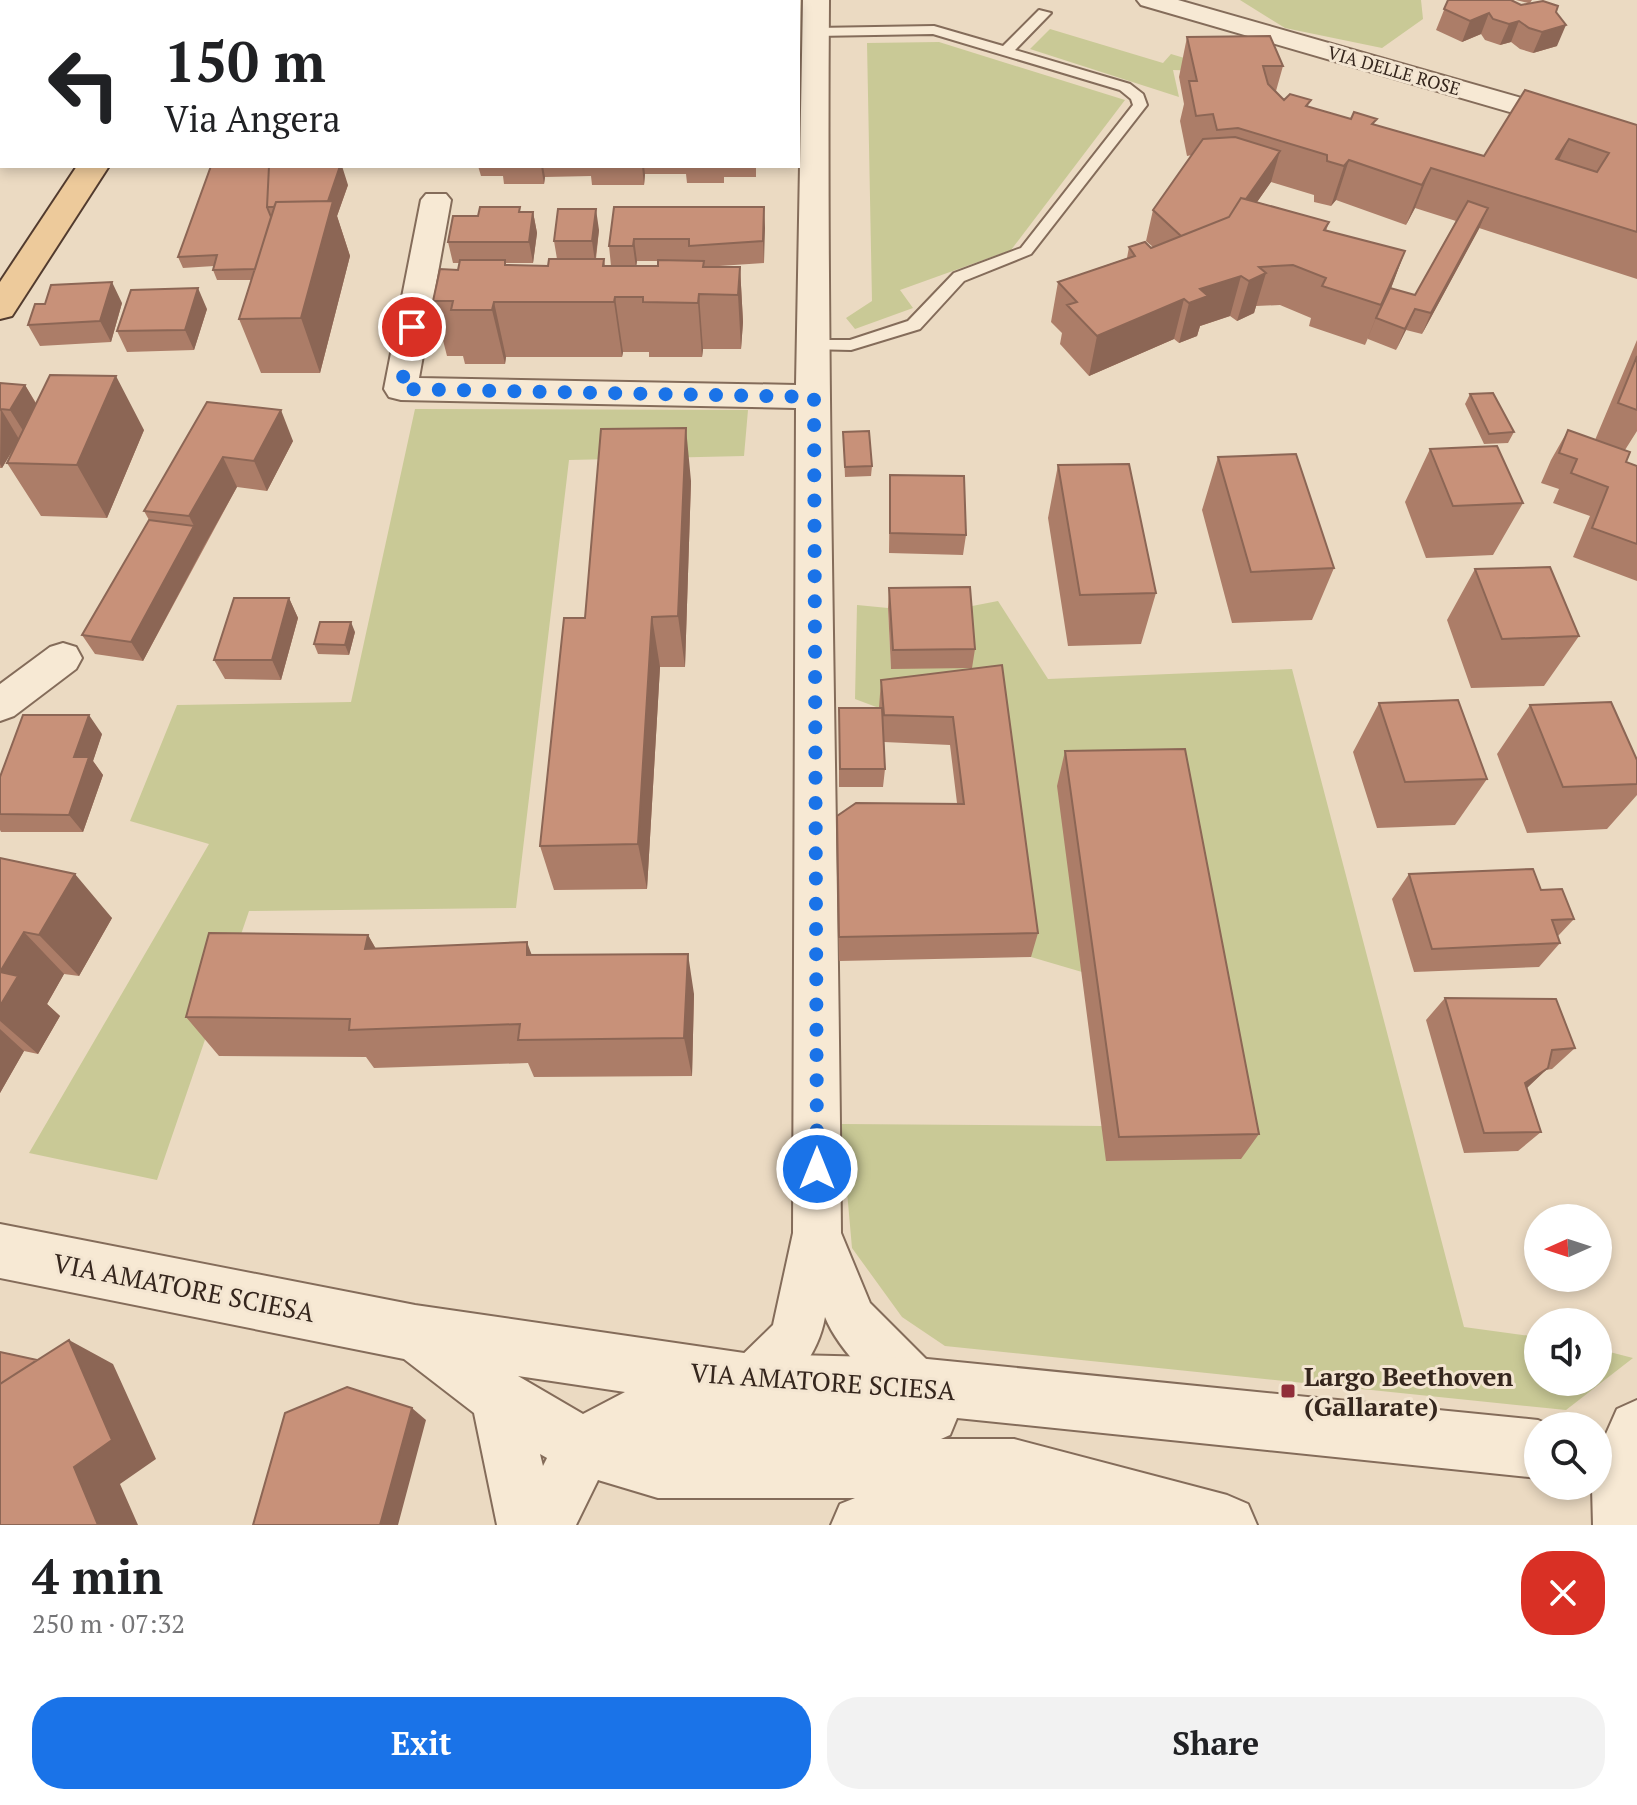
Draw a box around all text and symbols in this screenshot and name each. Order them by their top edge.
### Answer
text: 150 m [164,24,326,98]
icon: left [32,32,136,136]
street label: VIA DELLE ROSE [1325,40,1463,100]
text: Via Angera [164,95,341,142]
pin [378,293,446,361]
icon: arrive [390,305,434,349]
position arrow [775,1127,859,1211]
north arrow [1524,1204,1612,1292]
map controls [1524,1204,1612,1500]
street label: VIA AMATORE SCIESA [51,1245,318,1329]
button: sound [1524,1308,1612,1396]
street label: VIA AMATORE SCIESA [689,1355,957,1407]
place label: Largo Beethoven (Gallarate) [1304,1359,1513,1423]
marker: Largo Beethoven (Gallarate) [1279,1382,1297,1400]
button: search [1524,1412,1612,1500]
text: 4 min [32,1544,163,1608]
button: close [1521,1551,1605,1635]
text: 250 m · 07:32 [32,1606,185,1640]
button: Exit [32,1697,811,1789]
button: Share [827,1697,1605,1789]

